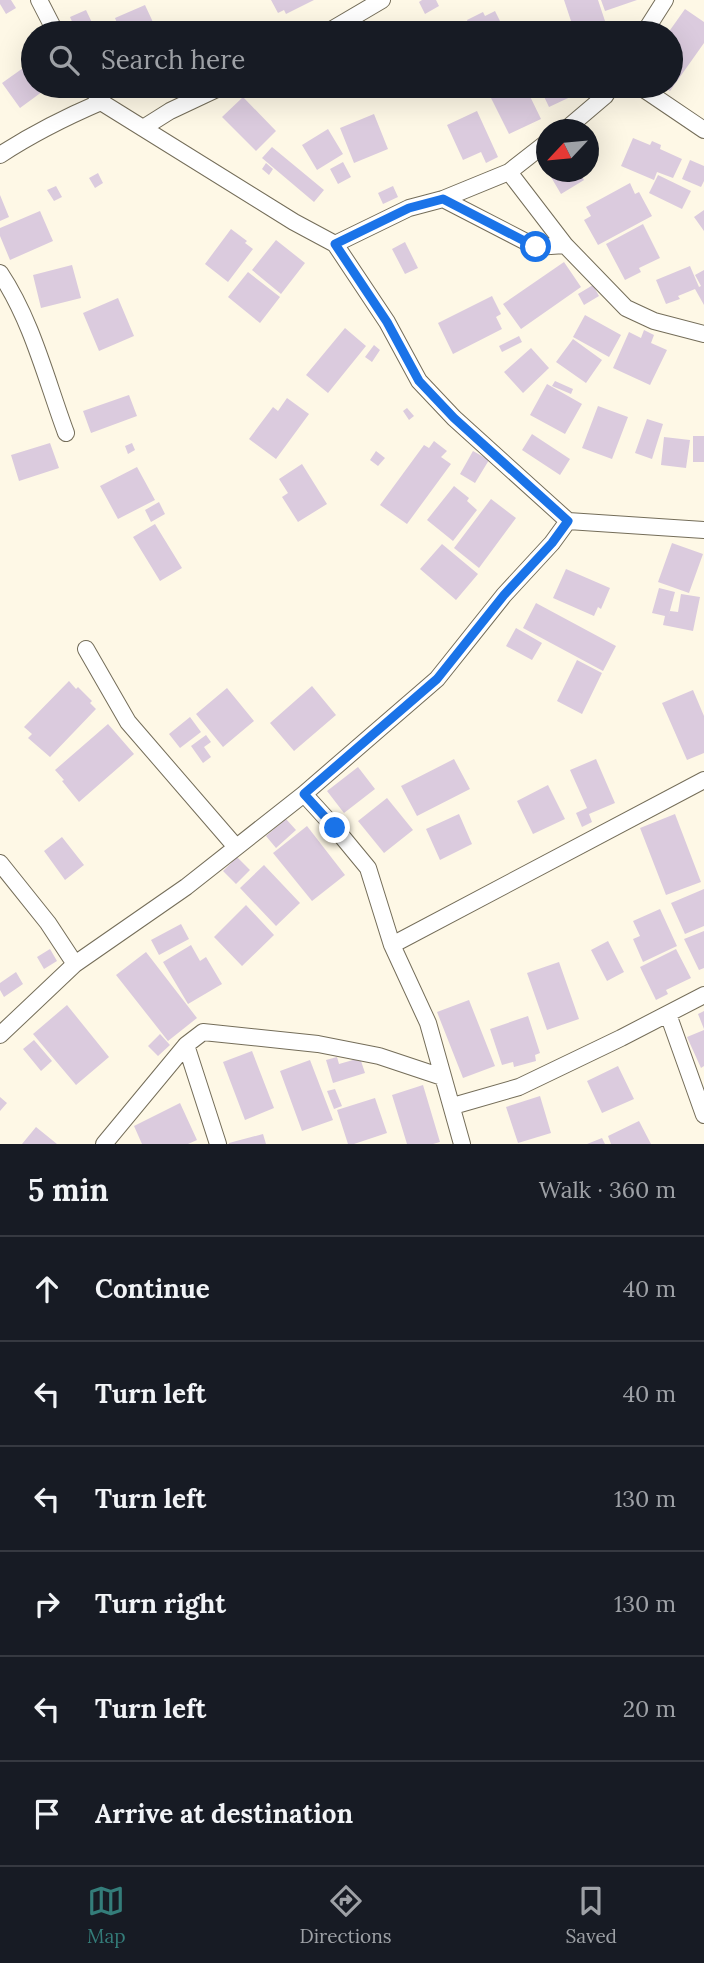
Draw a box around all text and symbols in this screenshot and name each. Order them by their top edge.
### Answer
search box [21,21,683,98]
icon: search [45,41,83,79]
text: Search here [101,43,245,76]
north arrow [536,119,599,182]
route start [520,231,551,262]
route end [319,812,350,843]
text: 5 min [28,1171,109,1209]
text: Walk · 360 m [539,1175,676,1204]
icon: ahead [28,1270,66,1308]
text: Continue [95,1272,210,1305]
text: 40 m [623,1274,676,1303]
icon: left [28,1375,66,1413]
text: Turn left [95,1377,206,1410]
text: 40 m [623,1379,676,1408]
icon: left [28,1480,66,1518]
text: Turn left [95,1482,206,1515]
text: 130 m [614,1484,676,1513]
icon: right [28,1585,66,1623]
text: Turn right [95,1587,226,1620]
text: 130 m [614,1589,676,1618]
icon: left [28,1690,66,1728]
text: Turn left [95,1692,206,1725]
text: 20 m [623,1694,676,1723]
icon: arrive [28,1795,66,1833]
text: Arrive at destination [95,1797,353,1830]
tab: Map [87,1882,126,1948]
tab: Directions [300,1882,392,1948]
tab: Saved [566,1882,617,1948]

